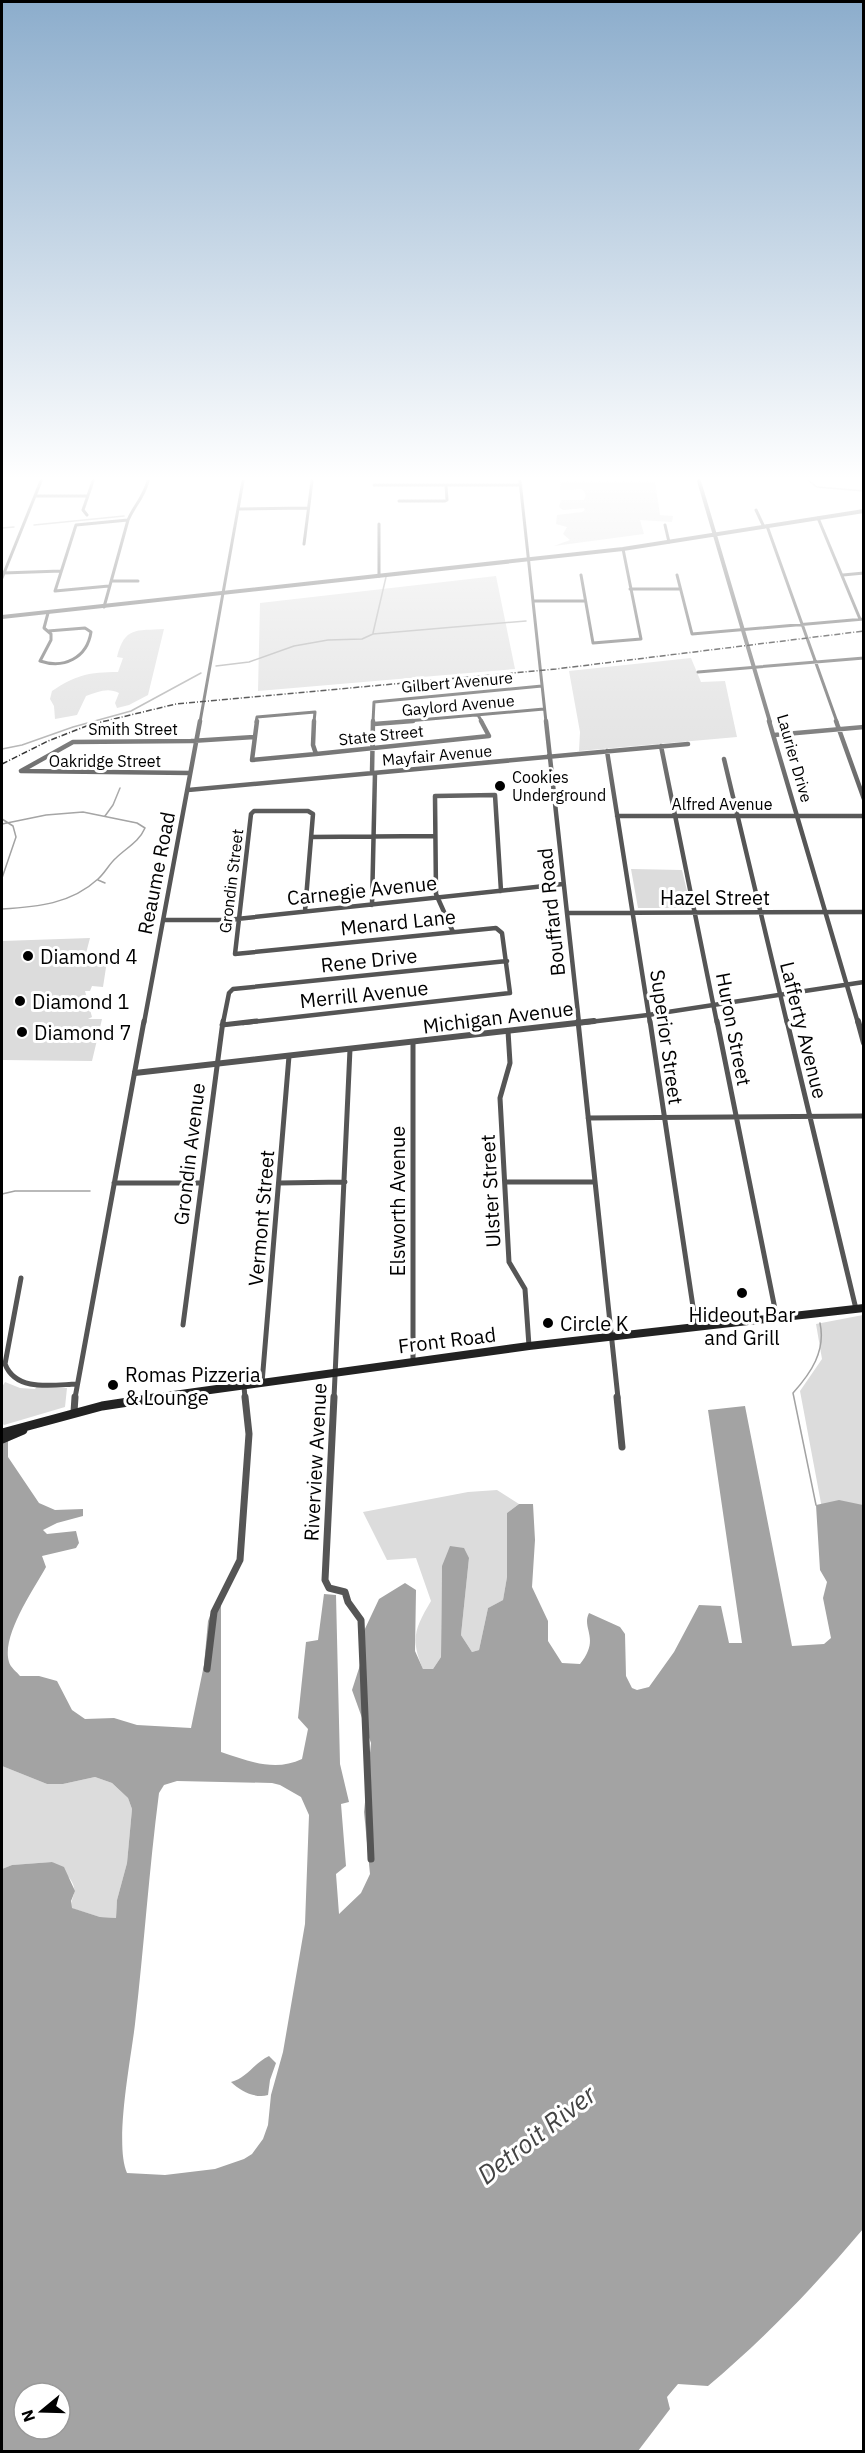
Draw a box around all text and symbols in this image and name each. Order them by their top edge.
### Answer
street label: Gilbert Avenure [400,667,514,697]
street label: Gaylord Avenue [401,690,515,720]
street label: Laurier Drive [773,711,817,805]
street label: Smith Street [88,719,178,739]
street label: State Street [337,721,425,749]
street label: Mayfair Avenue [381,740,493,770]
street label: Oakridge Street [49,751,161,771]
place label: Cookies Underground [512,767,606,805]
marker: Cookies Underground [493,779,507,793]
street label: Alfred Avenue [672,794,773,814]
street label: Reaume Road [131,809,181,937]
street label: Grondin Street [215,828,247,934]
street label: Bouffard Road [531,847,571,977]
street label: Carnegie Avenue [286,869,438,911]
street label: Hazel Street [660,884,770,911]
street label: Menard Lane [339,903,457,941]
street label: Rene Drive [319,942,419,978]
place label: Diamond 4 [40,943,137,970]
marker: Diamond 4 [21,949,35,963]
street label: Lafferty Avenue [774,959,834,1101]
street label: Superior Street [644,968,690,1106]
street label: Huron Street [710,970,758,1088]
street label: Merrill Avenue [298,974,430,1014]
place label: Diamond 1 [32,988,129,1015]
marker: Diamond 1 [13,994,27,1008]
street label: Michigan Avenue [421,994,575,1040]
place label: Diamond 7 [34,1019,131,1046]
marker: Diamond 7 [15,1025,29,1039]
street label: Grondin Avenue [167,1081,211,1227]
street label: Elsworth Avenue [384,1126,411,1276]
street label: Ulster Street [474,1134,506,1248]
street label: Vermont Street [242,1149,280,1287]
marker: Hideout Bar and Grill [735,1286,749,1300]
place label: Hideout Bar and Grill [688,1301,796,1351]
place label: Circle K [560,1310,629,1337]
marker: Circle K [541,1316,555,1330]
street label: Front Road [397,1321,497,1359]
place label: Romas Pizzeria & Lounge [125,1361,261,1411]
marker: Romas Pizzeria & Lounge [106,1378,120,1392]
street label: Riverview Avenue [297,1382,333,1542]
water label: Detroit River [470,2076,604,2191]
north arrow [12,2381,72,2441]
text: N [16,2407,39,2425]

